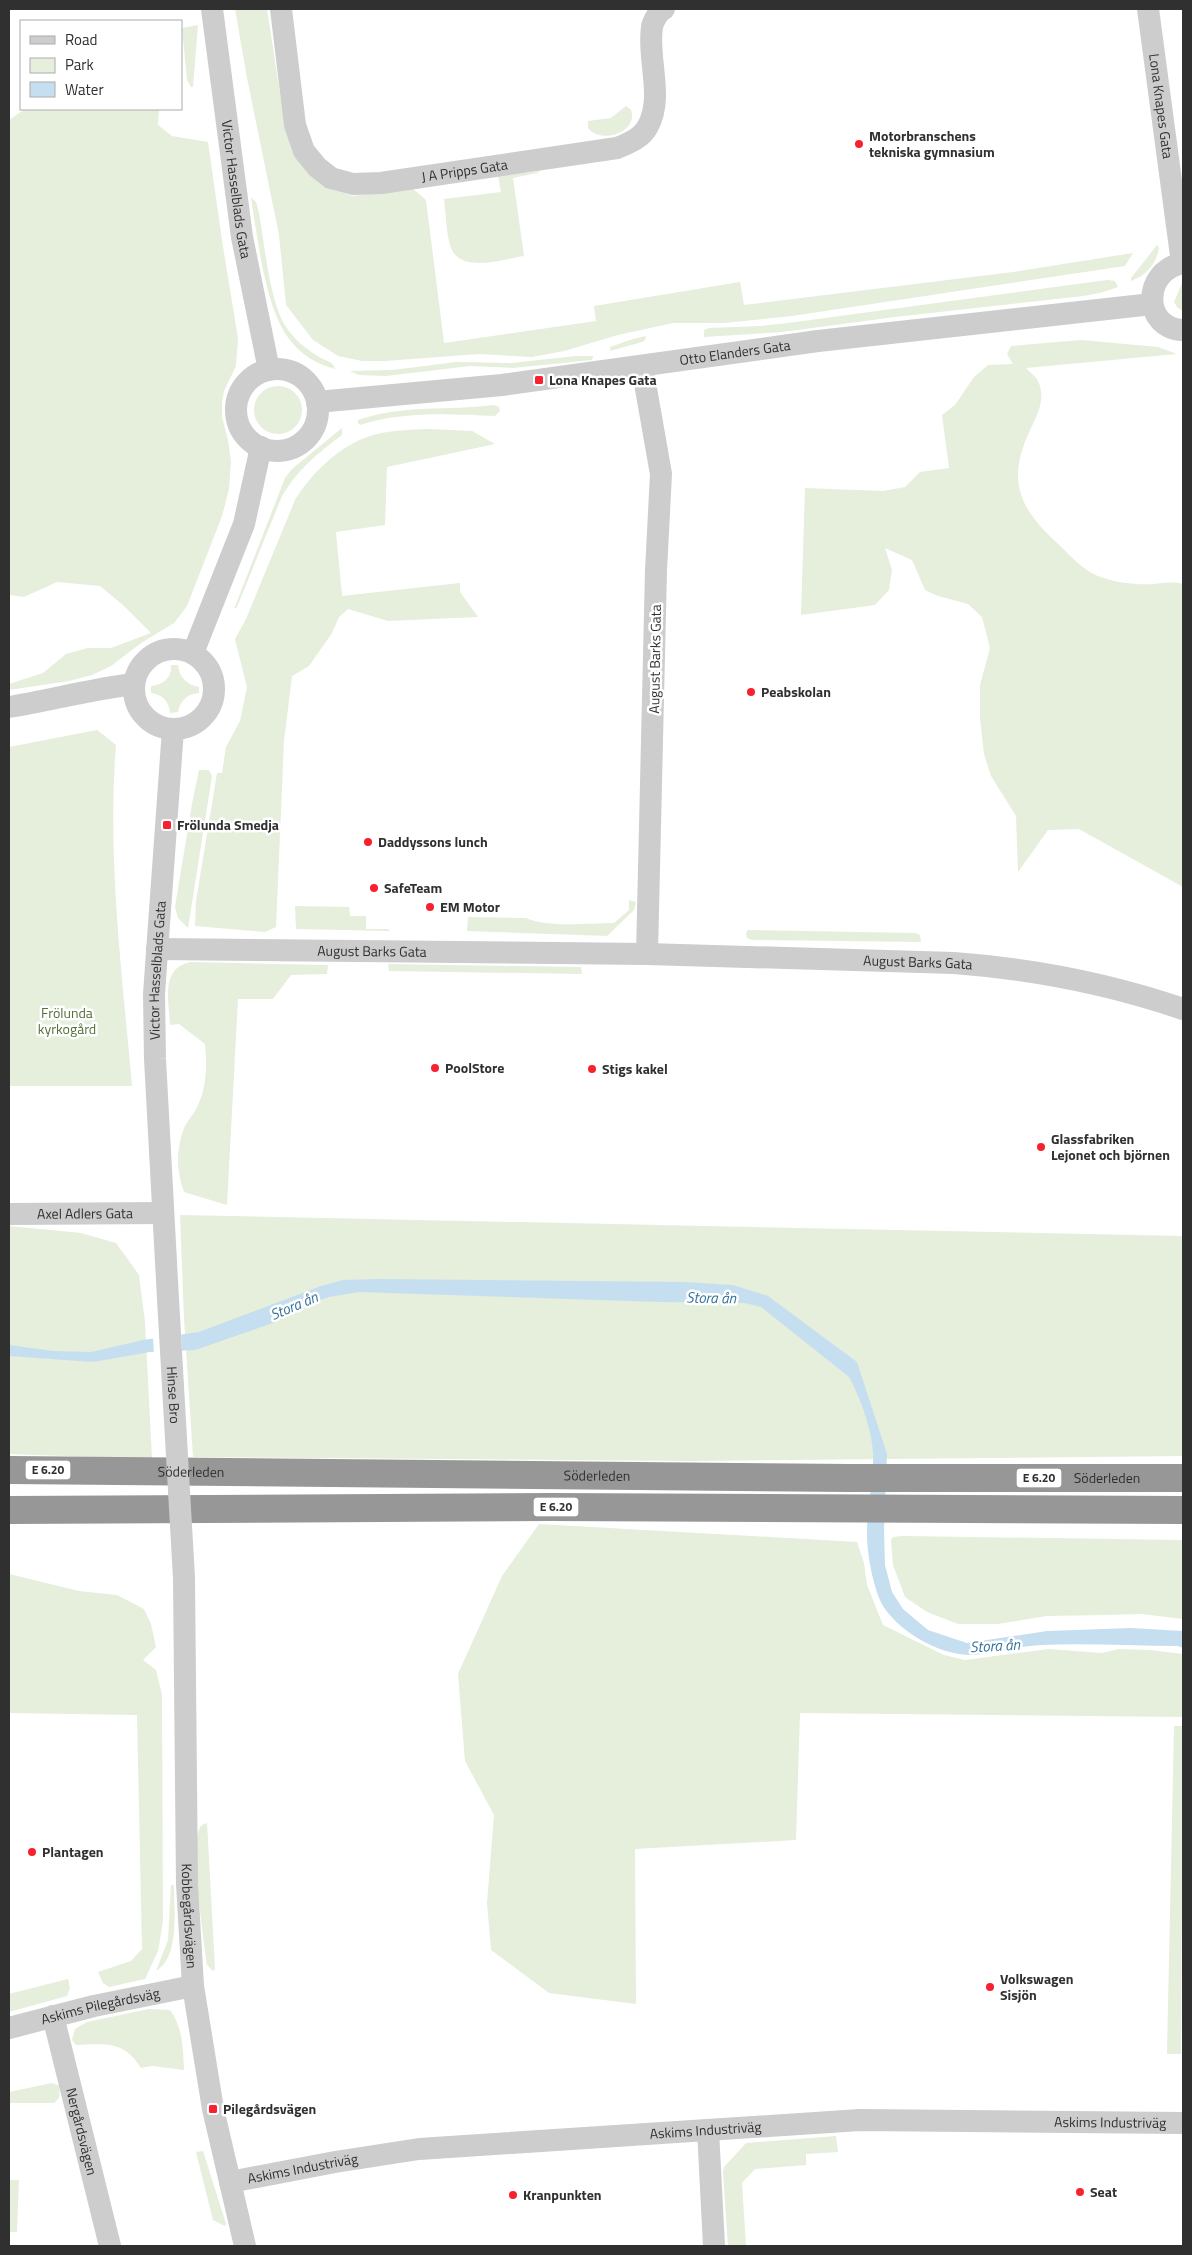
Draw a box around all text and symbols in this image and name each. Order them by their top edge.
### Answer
legend [20,20,182,110]
text: Road [65,28,97,51]
street label: Lona Knapes Gata [1144,52,1179,160]
text: Park [65,53,94,76]
text: Water [65,78,104,101]
street label: Victor Hasselblads Gata [217,119,257,260]
place label: Motorbranschens tekniska gymnasium [869,125,995,162]
marker: Motorbranschens tekniska gymnasium [853,138,865,150]
street label: J A Pripps Gata [420,153,509,187]
street label: Otto Elanders Gata [678,334,792,370]
place label: Lona Knapes Gata [549,369,657,390]
marker: Lona Knapes Gata [533,374,545,386]
street label: August Barks Gata [643,604,666,714]
place label: Peabskolan [761,681,831,702]
marker: Peabskolan [745,686,757,698]
place label: Frölunda Smedja [177,814,279,835]
marker: Frölunda Smedja [161,819,173,831]
place label: Daddyssons lunch [378,831,488,852]
marker: Daddyssons lunch [362,836,374,848]
place label: SafeTeam [384,877,442,898]
marker: SafeTeam [368,882,380,894]
place label: EM Motor [440,896,500,917]
street label: Victor Hasselblads Gata [143,900,171,1040]
marker: EM Motor [424,901,436,913]
street label: August Barks Gata [317,940,427,962]
street label: August Barks Gata [863,949,974,975]
park label: Frölunda kyrkogård [38,1002,96,1039]
place label: PoolStore [445,1057,504,1078]
place label: Stigs kakel [602,1058,668,1079]
marker: PoolStore [429,1062,441,1074]
marker: Stigs kakel [586,1063,598,1075]
place label: Glassfabriken Lejonet och björnen [1051,1128,1170,1165]
marker: Glassfabriken Lejonet och björnen [1035,1141,1047,1153]
street label: Axel Adlers Gata [37,1202,133,1224]
water label: Stora ån [266,1285,322,1326]
water label: Stora ån [686,1286,737,1309]
street label: Hinse Bro [162,1366,186,1424]
road number: E 6.20 [26,1460,70,1480]
street label: Söderleden [158,1460,224,1482]
street label: Söderleden [564,1464,630,1486]
street label: Söderleden [1074,1467,1140,1488]
road number: E 6.20 [1016,1469,1062,1488]
road number: E 6.20 [534,1498,578,1516]
water label: Stora ån [969,1633,1021,1658]
place label: Plantagen [42,1841,104,1862]
marker: Plantagen [26,1846,38,1858]
street label: Kobbegårdsvägen [177,1863,203,1969]
place label: Volkswagen Sisjön [1000,1968,1073,2005]
marker: Volkswagen Sisjön [984,1981,996,1993]
street label: Askims Pilegårdsväg [39,1982,161,2029]
street label: Nergårdsvägen [61,2085,103,2177]
place label: Pilegårdsvägen [223,2098,316,2119]
marker: Pilegårdsvägen [207,2103,219,2115]
street label: Askims Industriväg [1054,2111,1166,2133]
street label: Askims Industriväg [649,2116,762,2144]
street label: Askims Industriväg [246,2148,359,2188]
place label: Seat [1090,2181,1117,2202]
place label: Kranpunkten [523,2184,602,2205]
marker: Seat [1074,2186,1086,2198]
marker: Kranpunkten [507,2189,519,2201]

